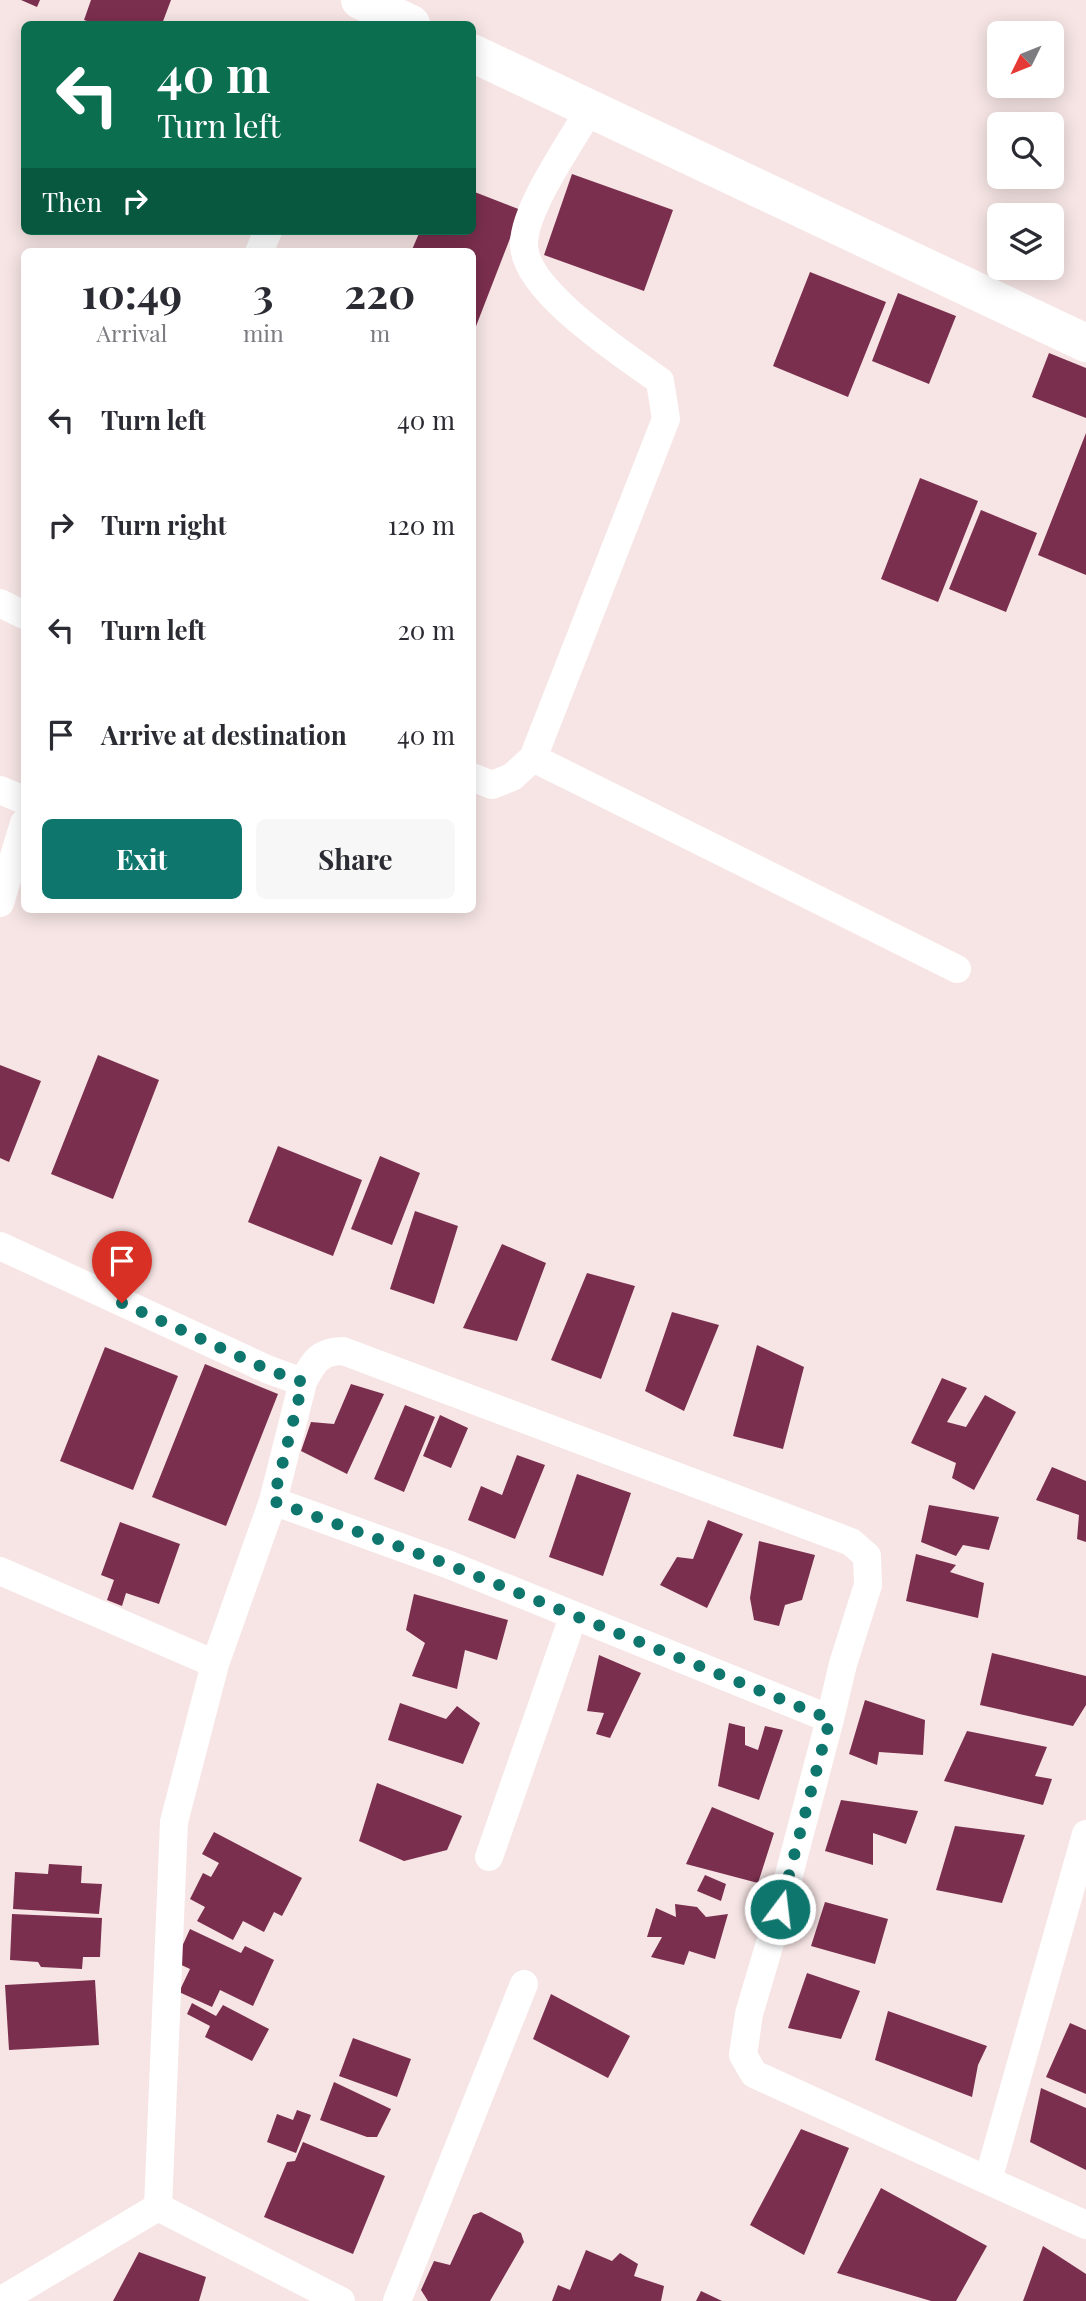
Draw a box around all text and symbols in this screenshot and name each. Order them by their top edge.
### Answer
north arrow [987,21,1064,98]
map controls [987,21,1064,280]
text: 40 m [157,40,270,105]
icon: left [42,49,133,140]
text: Turn left [157,103,281,146]
button: search [987,112,1064,189]
icon: right [116,182,154,220]
text: Then [42,184,102,219]
button: layers [987,203,1064,280]
text: 10:49 [82,264,182,320]
text: 3 [253,264,274,320]
text: 220 [344,264,415,320]
text: Arrival [97,317,167,348]
text: min [243,317,284,348]
text: m [370,317,390,348]
icon: left [42,401,80,439]
text: Turn left [101,402,206,437]
text: 40 m [397,402,455,437]
icon: right [42,506,80,544]
text: Turn right [101,507,227,542]
text: 120 m [388,507,455,542]
icon: left [42,611,80,649]
text: Turn left [101,612,206,647]
text: 20 m [397,612,455,647]
icon: arrive [42,716,80,754]
text: Arrive at destination [101,717,347,752]
text: 40 m [397,717,455,752]
button: Exit [42,819,242,899]
button: Share [256,819,455,899]
pin [92,1231,152,1303]
icon: arrive [103,1242,141,1280]
position arrow [743,1872,817,1946]

